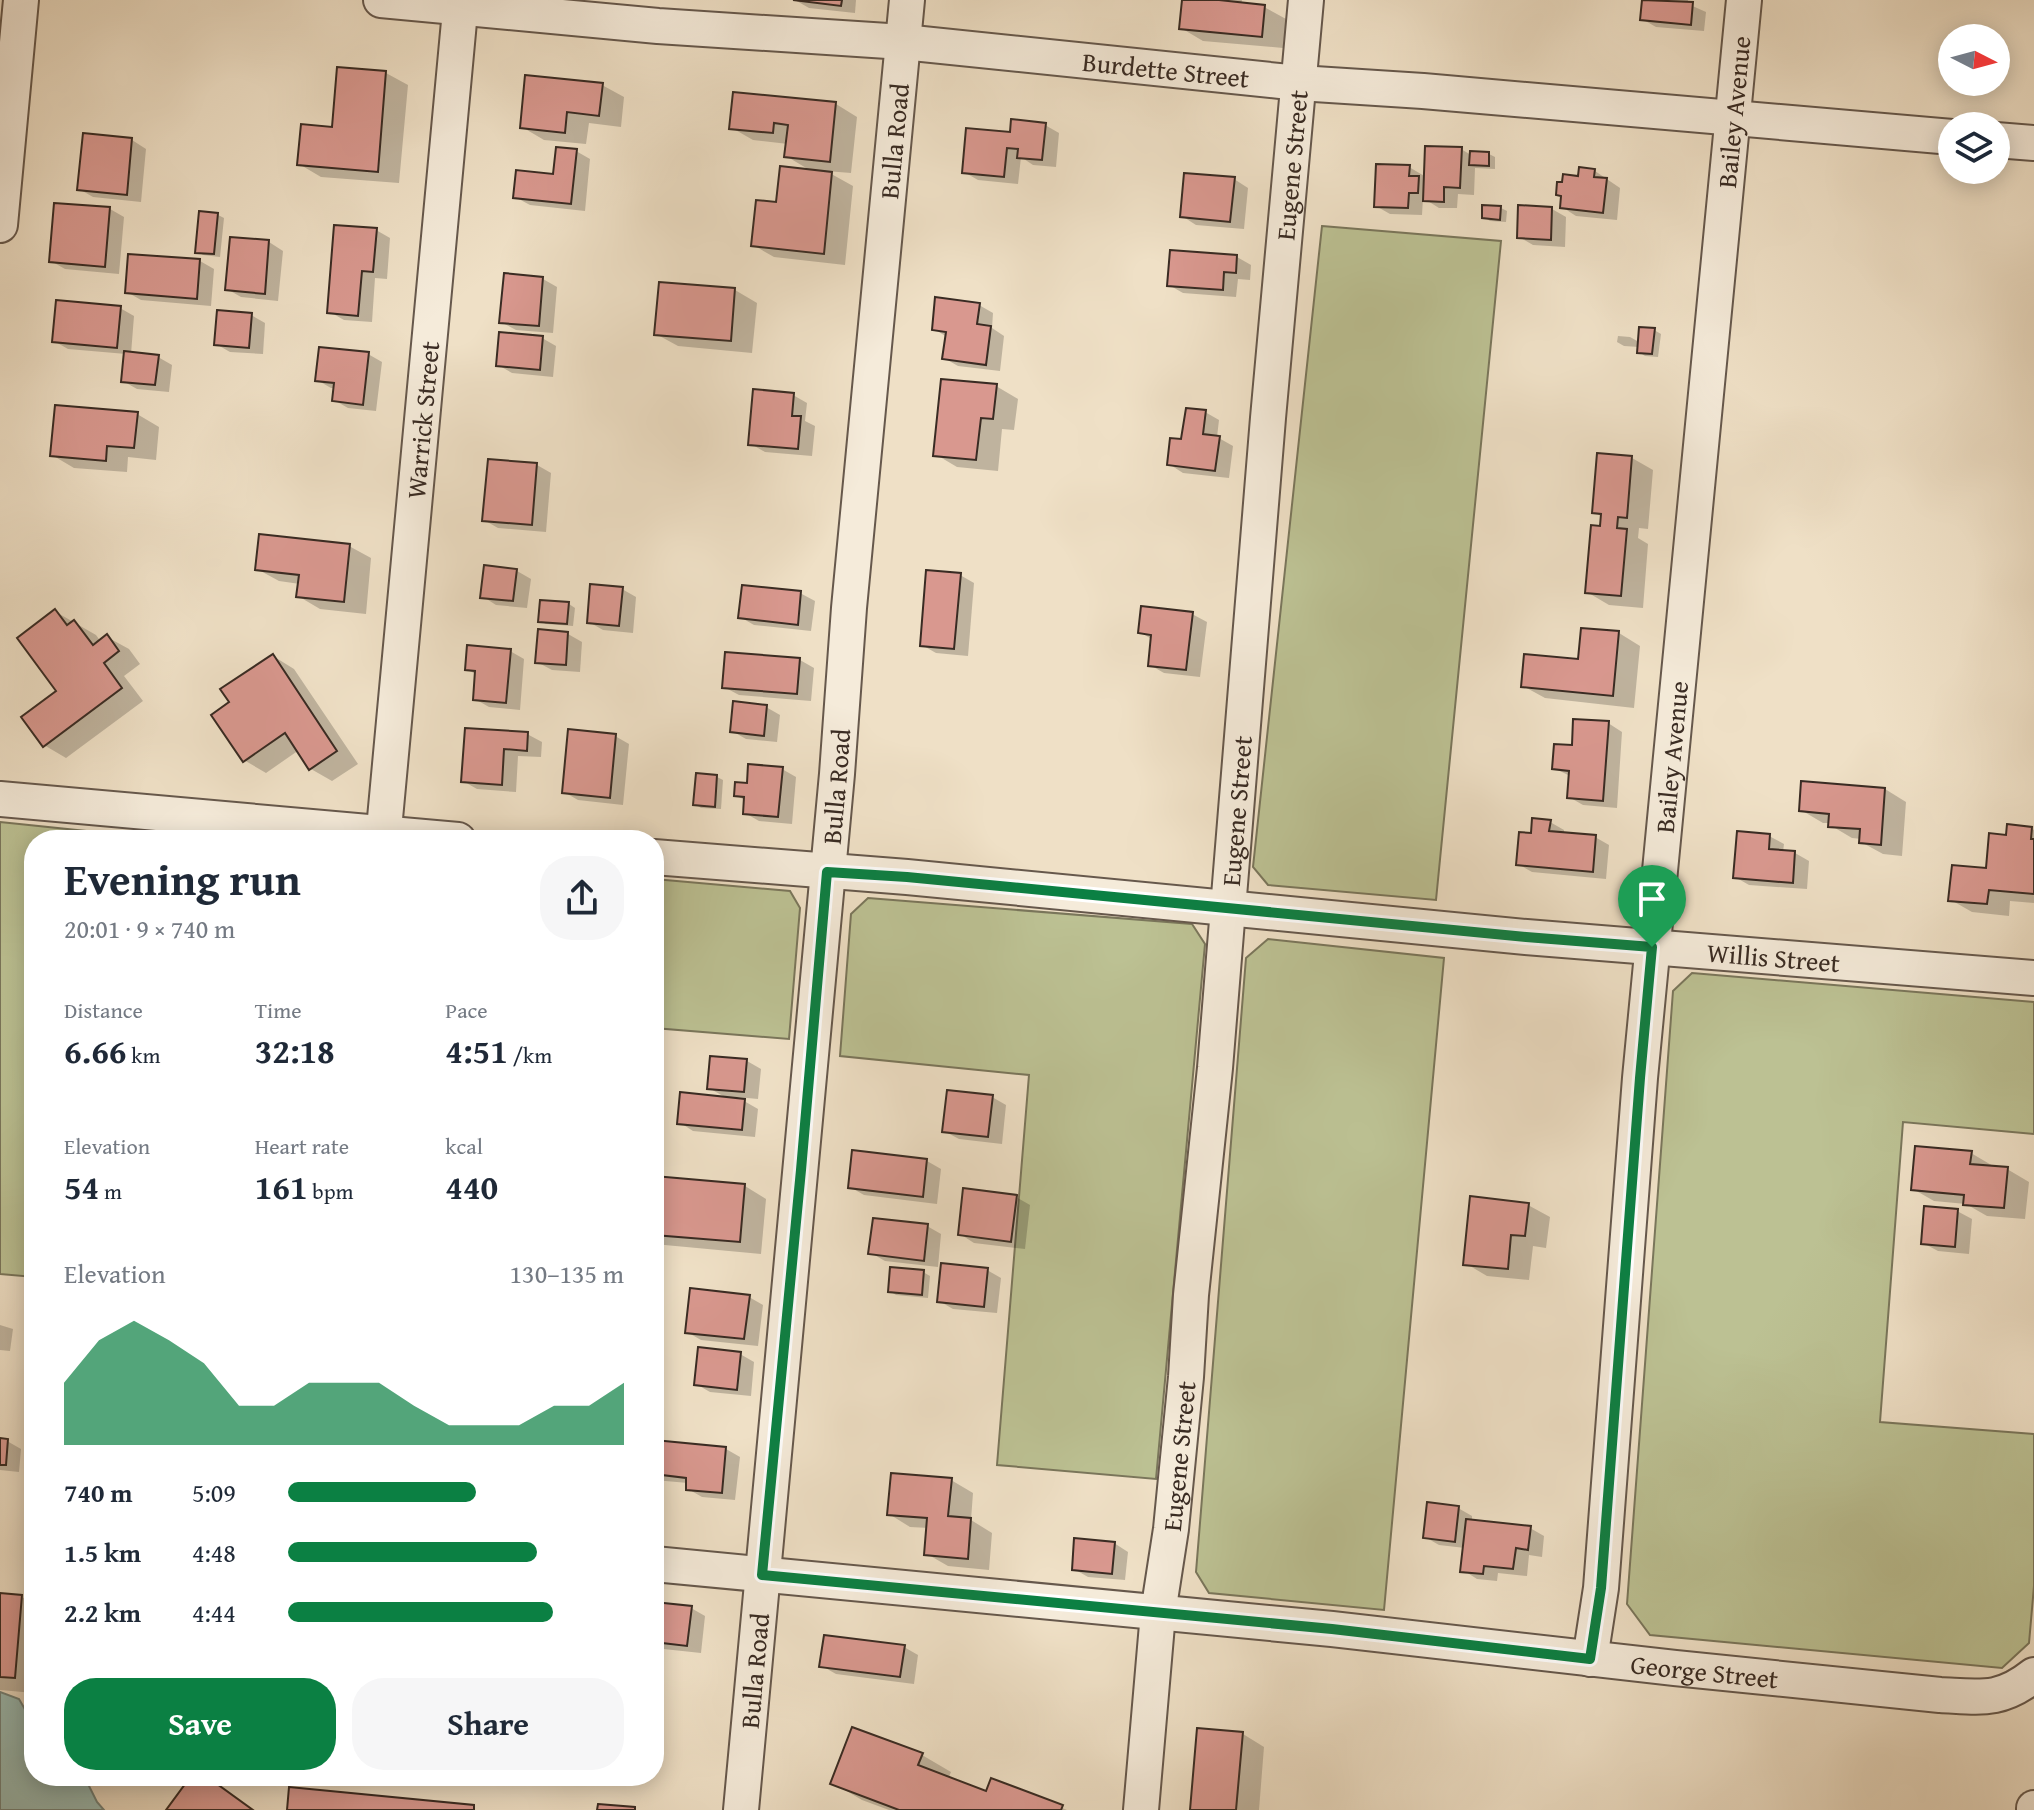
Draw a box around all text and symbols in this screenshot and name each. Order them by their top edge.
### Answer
north arrow [1938,24,2010,96]
map controls [1938,24,2010,184]
street label: Bailey Avenue [1706,34,1760,190]
street label: Burdette Street [1081,41,1251,97]
street label: Bulla Road [869,81,918,201]
street label: Eugene Street [1265,88,1317,242]
button: layers [1938,112,2010,184]
street label: Warrick Street [395,339,449,500]
street label: Bailey Avenue [1644,679,1698,835]
street label: Bulla Road [811,727,860,846]
street label: Eugene Street [1210,734,1262,887]
text: Evening run [64,847,301,911]
button: share [540,856,624,940]
pin [1618,865,1686,947]
icon: arrive [1630,877,1674,921]
text: 20:01 · 9 × 740 m [64,909,235,948]
street label: Willis Street [1706,932,1841,982]
text: Distance [64,994,143,1026]
text: Time [255,994,301,1026]
text: Pace [445,994,488,1026]
text: 6.66 [64,1026,126,1075]
text: 32:18 [255,1026,335,1075]
text: 4:51 [445,1026,508,1075]
text: km [126,1039,160,1071]
text: /km [508,1039,552,1071]
text: Elevation [64,1130,150,1162]
text: Heart rate [255,1130,349,1162]
text: kcal [445,1130,483,1162]
text: 54 [64,1162,99,1211]
text: 161 [255,1162,308,1211]
text: 440 [445,1162,498,1211]
text: m [99,1175,122,1207]
text: bpm [308,1175,354,1207]
text: Elevation [64,1254,166,1293]
text: 130–135 m [510,1254,624,1293]
street label: Eugene Street [1151,1379,1205,1533]
text: 740 m [64,1473,132,1512]
text: 5:09 [192,1473,236,1512]
text: 1.5 km [64,1533,141,1572]
text: 4:48 [192,1533,236,1572]
text: 2.2 km [64,1593,141,1632]
text: 4:44 [192,1593,236,1632]
street label: Bulla Road [729,1611,779,1730]
street label: George Street [1629,1644,1780,1698]
button: Save [64,1678,336,1770]
button: Share [352,1678,624,1770]

